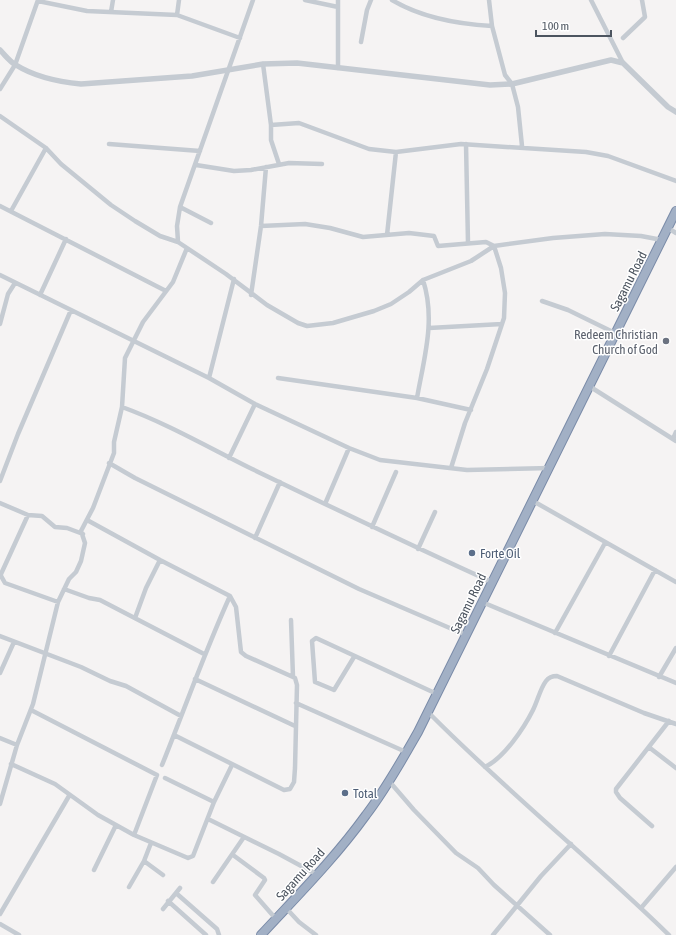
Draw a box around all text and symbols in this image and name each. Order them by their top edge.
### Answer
scale bar [536,12,611,38]
text: 100 m [542,19,569,33]
street label: Sagamu Road [607,249,650,314]
place label: Redeem Christian Church of God [574,327,658,357]
marker: Redeem Christian Church of God [661,336,671,346]
place label: Forte Oil [480,546,521,561]
marker: Forte Oil [467,548,477,558]
street label: Sagamu Road [447,571,489,636]
place label: Total [353,786,378,801]
marker: Total [340,788,350,798]
street label: Sagamu Road [273,845,328,904]

